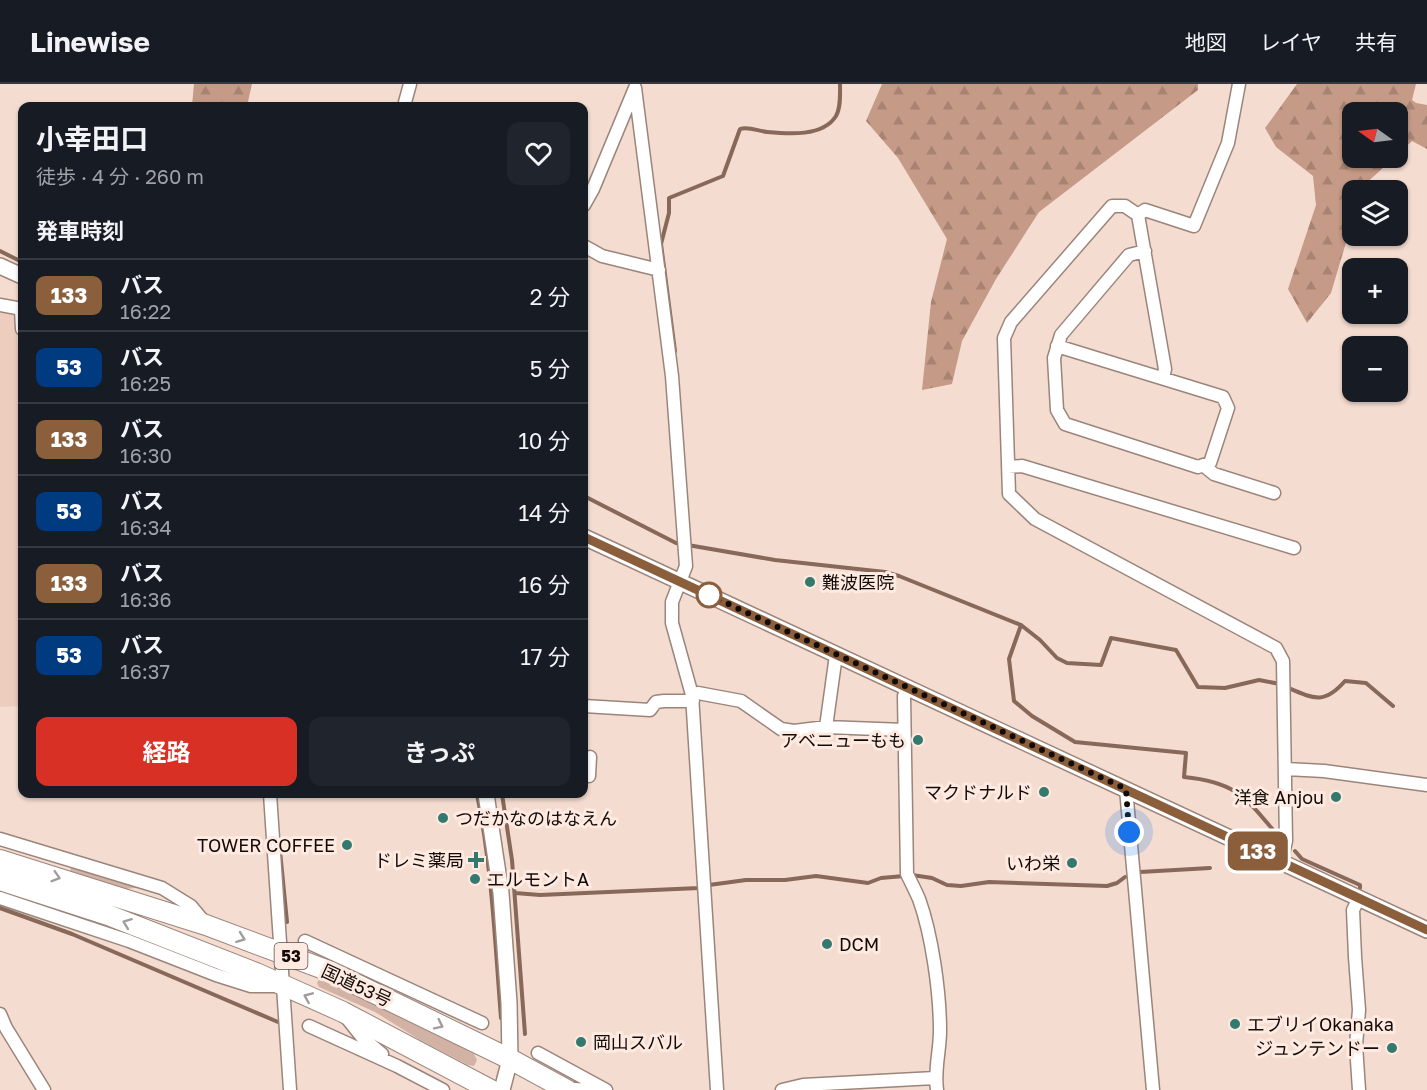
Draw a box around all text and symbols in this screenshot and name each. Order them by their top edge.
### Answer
text: Linewise [30,25,150,58]
text: 地図 [1185,29,1227,55]
text: レイヤ [1260,29,1322,55]
text: 共有 [1355,29,1397,55]
north arrow [1342,102,1408,168]
map controls [1342,102,1408,402]
text: 小幸田口 [36,122,148,155]
button: heart [507,122,570,185]
text: 徒歩 · 4 分 · 260 m [36,164,204,188]
button: layers [1342,180,1408,246]
text: 発車時刻 [36,217,124,244]
button: + [1342,258,1408,324]
text: バス [120,271,164,298]
text: 133 [51,282,87,308]
text: 2 分 [530,283,570,310]
text: 16:22 [120,299,171,323]
button: − [1342,336,1408,402]
text: バス [120,343,164,370]
text: 53 [56,354,82,380]
text: 5 分 [530,355,570,382]
text: 16:25 [120,371,171,395]
text: バス [120,415,164,442]
text: 133 [51,426,87,452]
text: 10 分 [518,427,570,454]
text: 16:30 [120,443,172,467]
text: バス [120,487,164,514]
text: 53 [56,498,82,524]
text: 14 分 [518,499,570,526]
text: 16:34 [120,515,172,539]
text: バス [120,559,164,586]
text: 133 [51,570,87,596]
text: 16 分 [519,571,570,598]
place label: 難波医院 [822,571,894,593]
marker: 難波医院 [803,575,817,589]
unlabelled marker [696,582,722,608]
text: 16:36 [120,587,172,611]
text: バス [120,631,164,658]
text: 53 [56,642,82,668]
text: 17 分 [520,643,570,670]
text: 16:37 [120,659,170,683]
button: 経路 [36,717,297,786]
button: きっぷ [309,717,570,786]
place label: アベニューもも [780,729,906,751]
marker: アベニューもも [911,733,925,747]
place label: マクドナルド [924,781,1032,803]
marker: マクドナルド [1037,785,1051,799]
place label: 洋食 Anjou [1234,786,1324,808]
marker: 洋食 Anjou [1329,790,1343,804]
place label: つだかなのはなえん [455,807,617,829]
marker: つだかなのはなえん [436,811,450,825]
your location [1114,817,1144,847]
line badge: 133 [1224,832,1292,870]
place label: TOWER COFFEE [197,834,335,856]
marker: TOWER COFFEE [340,838,354,852]
text: 133 [1240,838,1276,864]
place label: ドレミ薬局 [374,849,464,871]
place label: いわ栄 [1006,852,1060,874]
marker: ドレミ薬局 [469,853,483,867]
marker: いわ栄 [1065,856,1079,870]
place label: エルモントA [487,868,589,890]
one-way arrow [50,870,61,882]
marker: エルモントA [468,872,482,886]
one-way arrow [123,917,133,930]
one-way arrow [235,930,246,943]
place label: DCM [839,933,879,955]
marker: DCM [820,937,834,951]
road number: 53 [274,943,308,969]
street label: 国道53号 [318,959,396,1011]
one-way arrow [303,992,314,1004]
place label: エブリイOkanaka [1247,1013,1394,1035]
one-way arrow [432,1017,443,1029]
marker: エブリイOkanaka [1228,1017,1242,1031]
place label: 岡山スバル [593,1031,683,1053]
marker: 岡山スバル [574,1035,588,1049]
place label: ジュンテンドー [1255,1037,1380,1059]
marker: ジュンテンドー [1385,1041,1399,1055]

